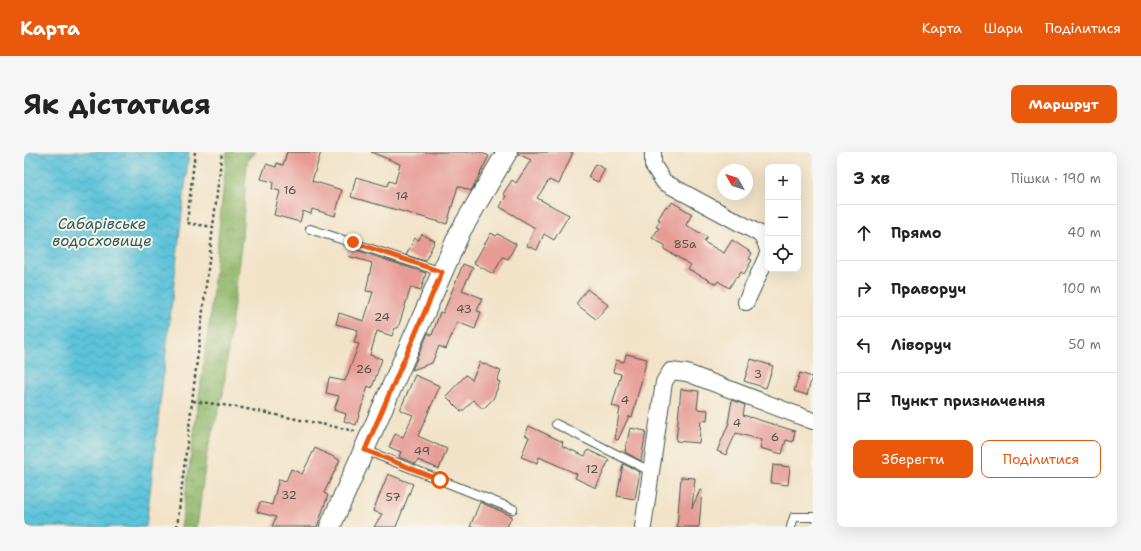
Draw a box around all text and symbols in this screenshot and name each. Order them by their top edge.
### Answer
text: Карта [20,16,80,41]
text: Карта [922,19,962,37]
text: Шари [984,19,1023,37]
text: Поділитися [1045,19,1121,37]
text: Як дістатися [24,85,211,123]
button: Маршрут [1011,85,1117,123]
north arrow [717,164,753,200]
map controls [765,164,801,272]
button: + [765,164,801,200]
text: 3 хв [853,167,890,189]
text: Пішки · 190 m [1011,170,1101,187]
house number: 16 [283,182,297,198]
house number: 14 [396,188,408,204]
button: − [765,200,801,236]
water label: Сабарівське водосховище [52,214,152,251]
icon: ahead [853,222,875,244]
text: Прямо [891,223,941,243]
text: 40 m [1067,224,1101,241]
route end [344,233,362,251]
house number: 85а [674,236,697,252]
button: locate [765,236,801,272]
icon: right [853,278,875,300]
text: Праворуч [891,279,966,299]
text: 100 m [1062,280,1101,297]
house number: 43 [456,301,472,317]
house number: 24 [374,309,390,325]
icon: left [853,334,875,356]
text: Ліворуч [891,335,951,355]
text: 50 m [1068,336,1101,353]
house number: 26 [356,361,372,377]
house number: 3 [754,366,762,382]
icon: arrive [853,390,875,412]
text: Пункт призначення [891,391,1046,411]
house number: 4 [621,392,629,408]
house number: 4 [733,415,741,431]
house number: 6 [771,429,779,445]
button: Зберегти [853,440,973,478]
button: Поділитися [981,440,1101,478]
house number: 49 [414,443,430,459]
house number: 12 [586,461,598,477]
route start [431,471,449,489]
house number: 32 [281,487,297,503]
house number: 57 [385,489,401,505]

